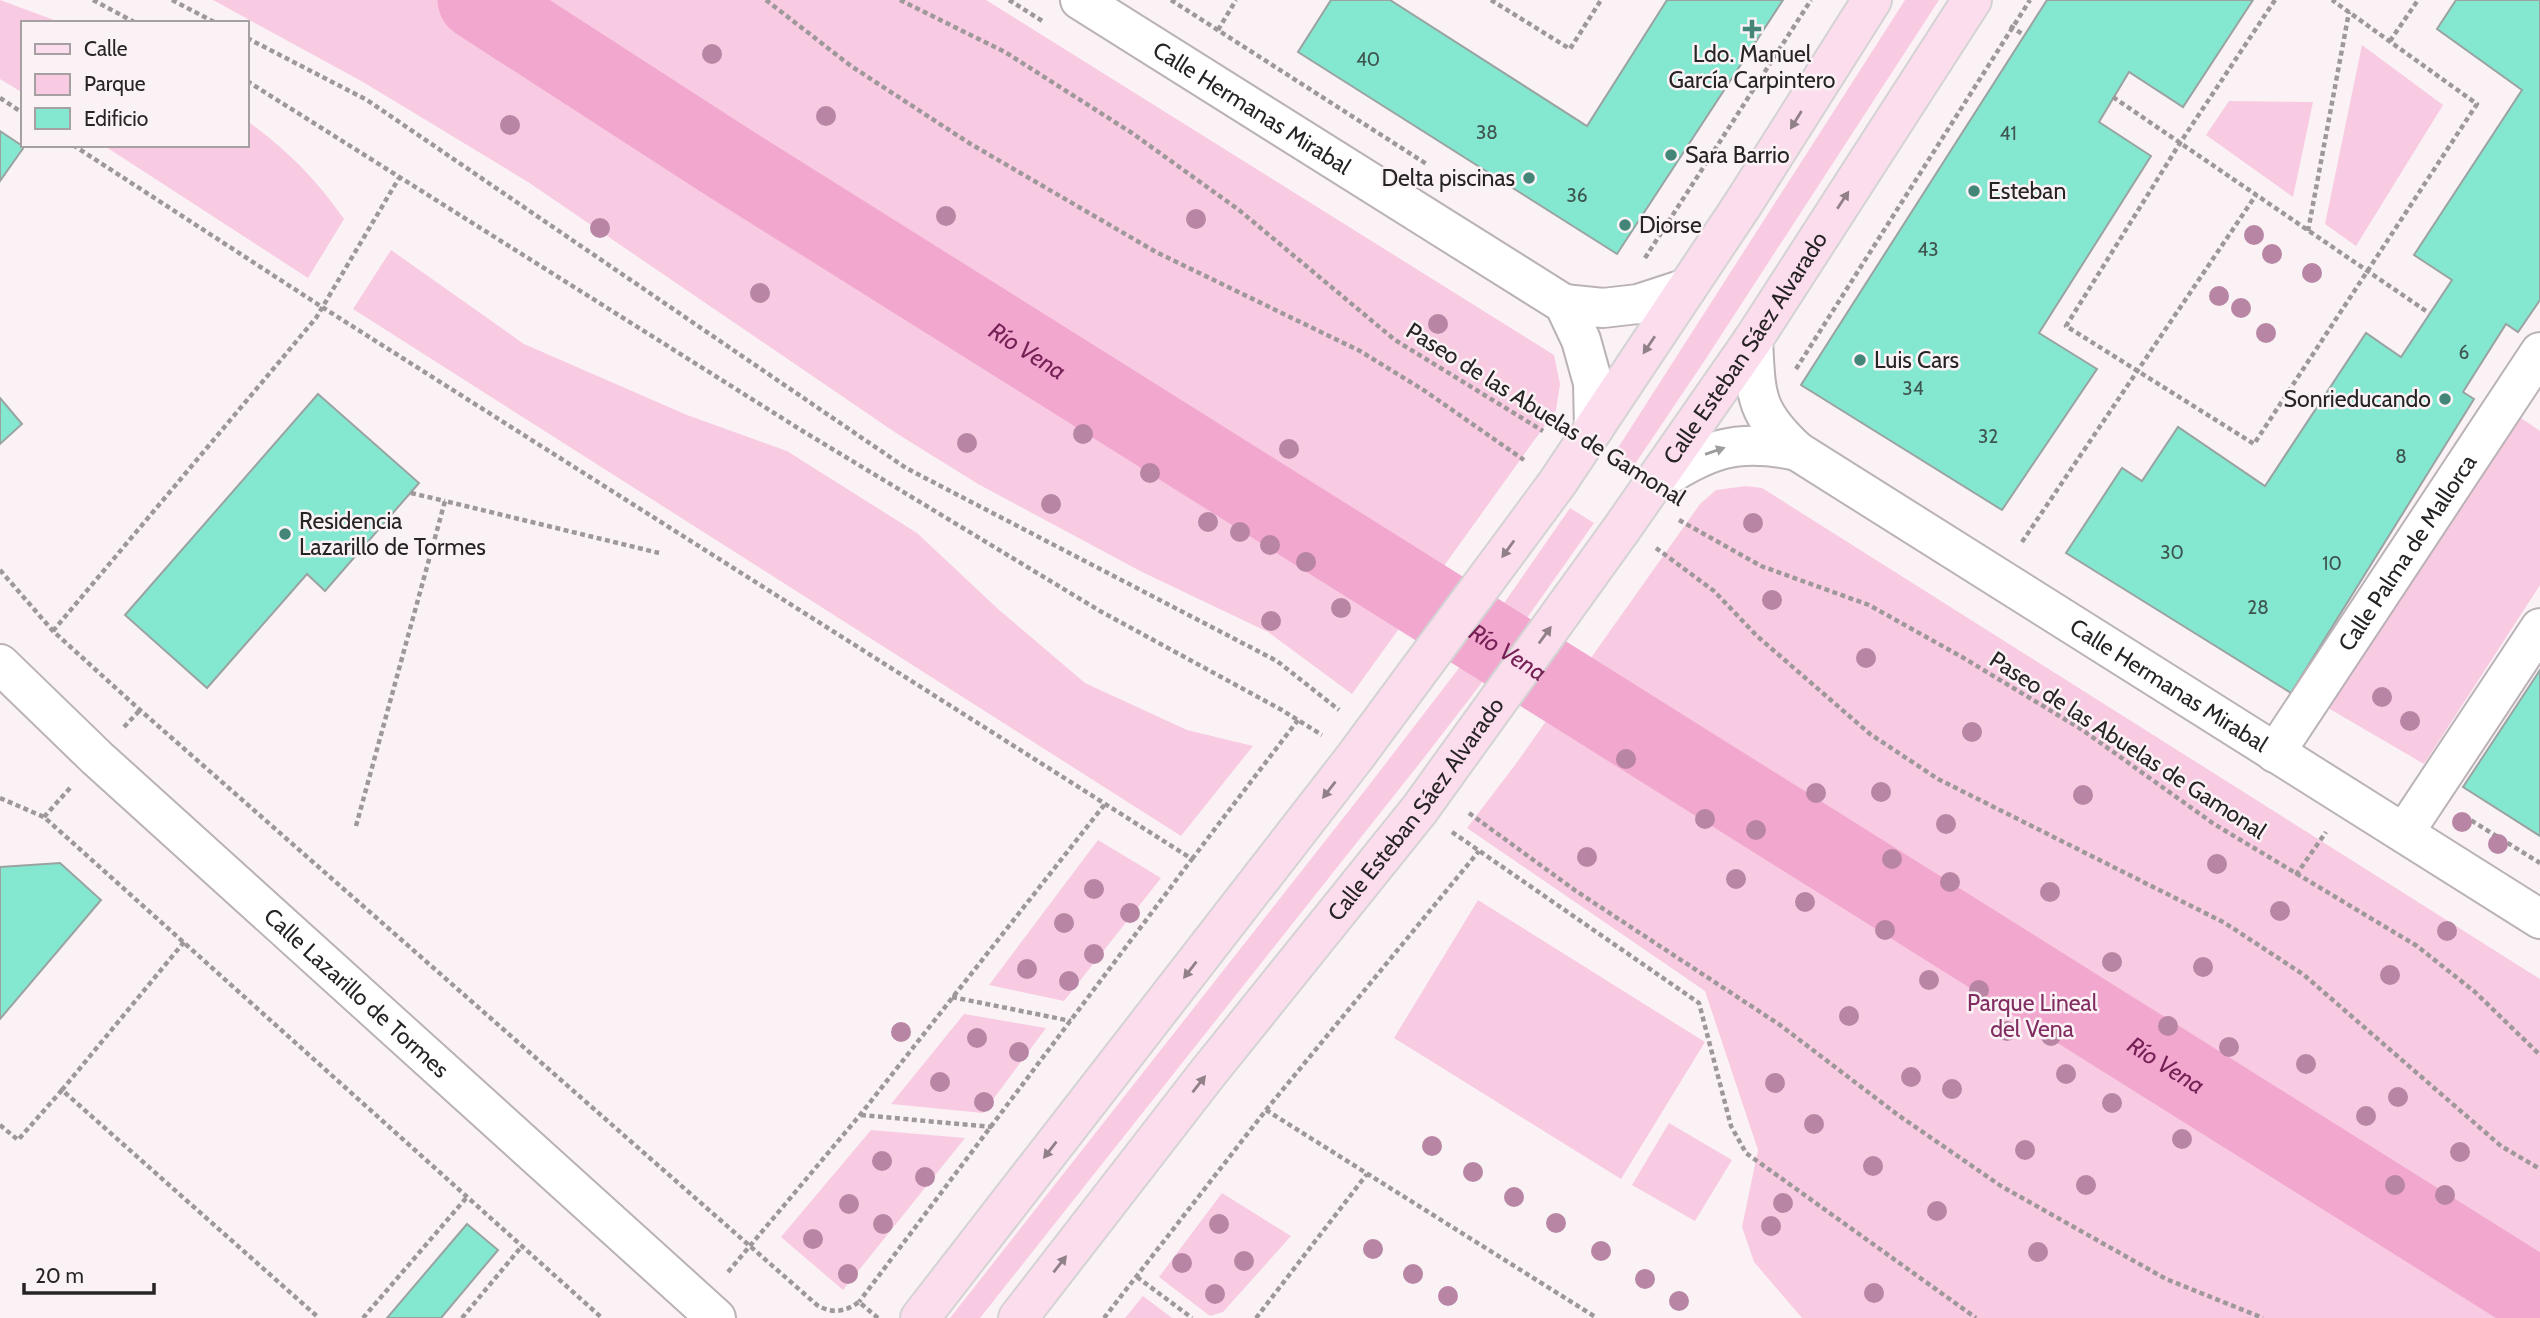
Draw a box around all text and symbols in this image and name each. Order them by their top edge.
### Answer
legend [21,21,248,147]
marker: Ldo. Manuel García Carpintero [1744,21,1760,37]
street label: Calle Hermanas Mirabal [1148,35,1357,181]
text: Calle [84,36,128,61]
place label: Ldo. Manuel García Carpintero [1669,40,1835,94]
house number: 40 [1356,48,1380,71]
text: Parque [84,71,146,96]
text: Edificio [84,106,148,131]
one-way arrow [1789,111,1803,129]
house number: 38 [1476,121,1498,144]
house number: 41 [1999,122,2017,145]
place label: Sara Barrio [1685,141,1790,169]
marker: Sara Barrio [1663,147,1679,163]
place label: Delta piscinas [1381,164,1515,192]
marker: Delta piscinas [1521,170,1537,186]
place label: Esteban [1988,177,2066,205]
marker: Esteban [1966,183,1982,199]
house number: 36 [1566,184,1588,207]
one-way arrow [1837,190,1850,210]
place label: Diorse [1639,211,1702,239]
marker: Diorse [1617,217,1633,233]
street label: Calle Esteban Sáez Alvarado [1657,226,1833,469]
house number: 43 [1917,238,1939,261]
water label: Río Vena [984,315,1072,385]
street label: Paseo de las Abuelas de Gamonal [1401,316,1691,512]
one-way arrow [1643,335,1656,354]
house number: 6 [2459,341,2469,364]
place label: Luis Cars [1874,346,1959,374]
marker: Luis Cars [1852,352,1868,368]
house number: 34 [1902,377,1924,400]
place label: Sonrieducando [2284,385,2431,413]
marker: Sonrieducando [2437,391,2453,407]
house number: 32 [1978,425,1998,448]
one-way arrow [1705,445,1726,456]
house number: 8 [2395,445,2407,468]
street label: Calle Palma de Mallorca [2332,449,2482,656]
place label: Residencia Lazarillo de Tormes [299,507,486,561]
marker: Residencia Lazarillo de Tormes [277,526,293,542]
one-way arrow [1502,540,1516,558]
house number: 30 [2160,541,2184,564]
house number: 10 [2322,552,2342,575]
house number: 28 [2247,596,2269,619]
street label: Calle Hermanas Mirabal [2065,612,2273,758]
water label: Río Vena [1464,617,1552,687]
one-way arrow [1538,626,1552,644]
street label: Paseo de las Abuelas de Gamonal [1984,645,2272,845]
street label: Calle Esteban Sáez Alvarado [1322,692,1510,927]
one-way arrow [1323,781,1337,799]
street label: Calle Lazarillo de Tormes [258,902,455,1084]
one-way arrow [1182,960,1197,978]
park label: Parque Lineal del Vena [1967,989,2098,1043]
water label: Río Vena [2123,1030,2210,1100]
one-way arrow [1192,1075,1206,1093]
one-way arrow [1043,1140,1058,1158]
scale bar [24,1252,154,1296]
one-way arrow [1052,1255,1066,1273]
text: 20 m [35,1263,84,1288]

